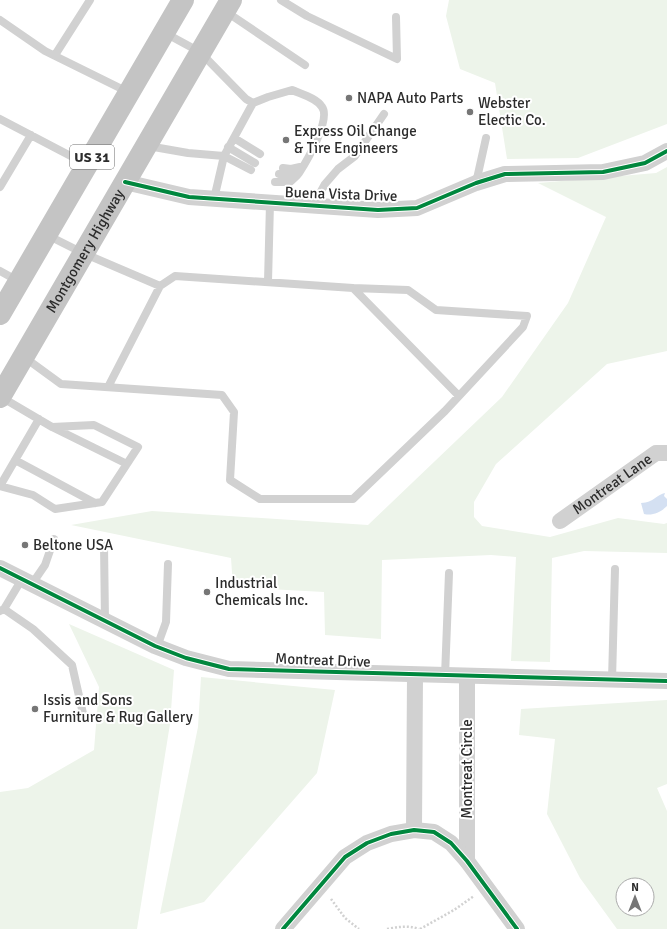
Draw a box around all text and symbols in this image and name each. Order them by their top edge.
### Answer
place label: NAPA Auto Parts [357,89,464,107]
marker: NAPA Auto Parts [344,93,354,103]
place label: Webster Electic Co. [478,94,546,129]
marker: Webster Electic Co. [465,107,475,117]
place label: Express Oil Change & Tire Engineers [294,122,417,157]
marker: Express Oil Change & Tire Engineers [281,135,291,145]
road number: US 31 [70,145,114,169]
street label: Buena Vista Drive [284,183,398,205]
street label: Montgomery Highway [42,186,128,316]
street label: Montreat Lane [569,450,655,518]
place label: Beltone USA [33,536,113,554]
marker: Beltone USA [20,540,30,550]
place label: Industrial Chemicals Inc. [215,574,308,609]
marker: Industrial Chemicals Inc. [202,587,212,597]
street label: Montreat Drive [275,649,371,671]
place label: Issis and Sons Furniture & Rug Gallery [43,691,193,726]
marker: Issis and Sons Furniture & Rug Gallery [30,704,40,714]
street label: Montreat Circle [458,719,476,819]
north arrow [615,877,655,917]
text: N [631,881,639,894]

